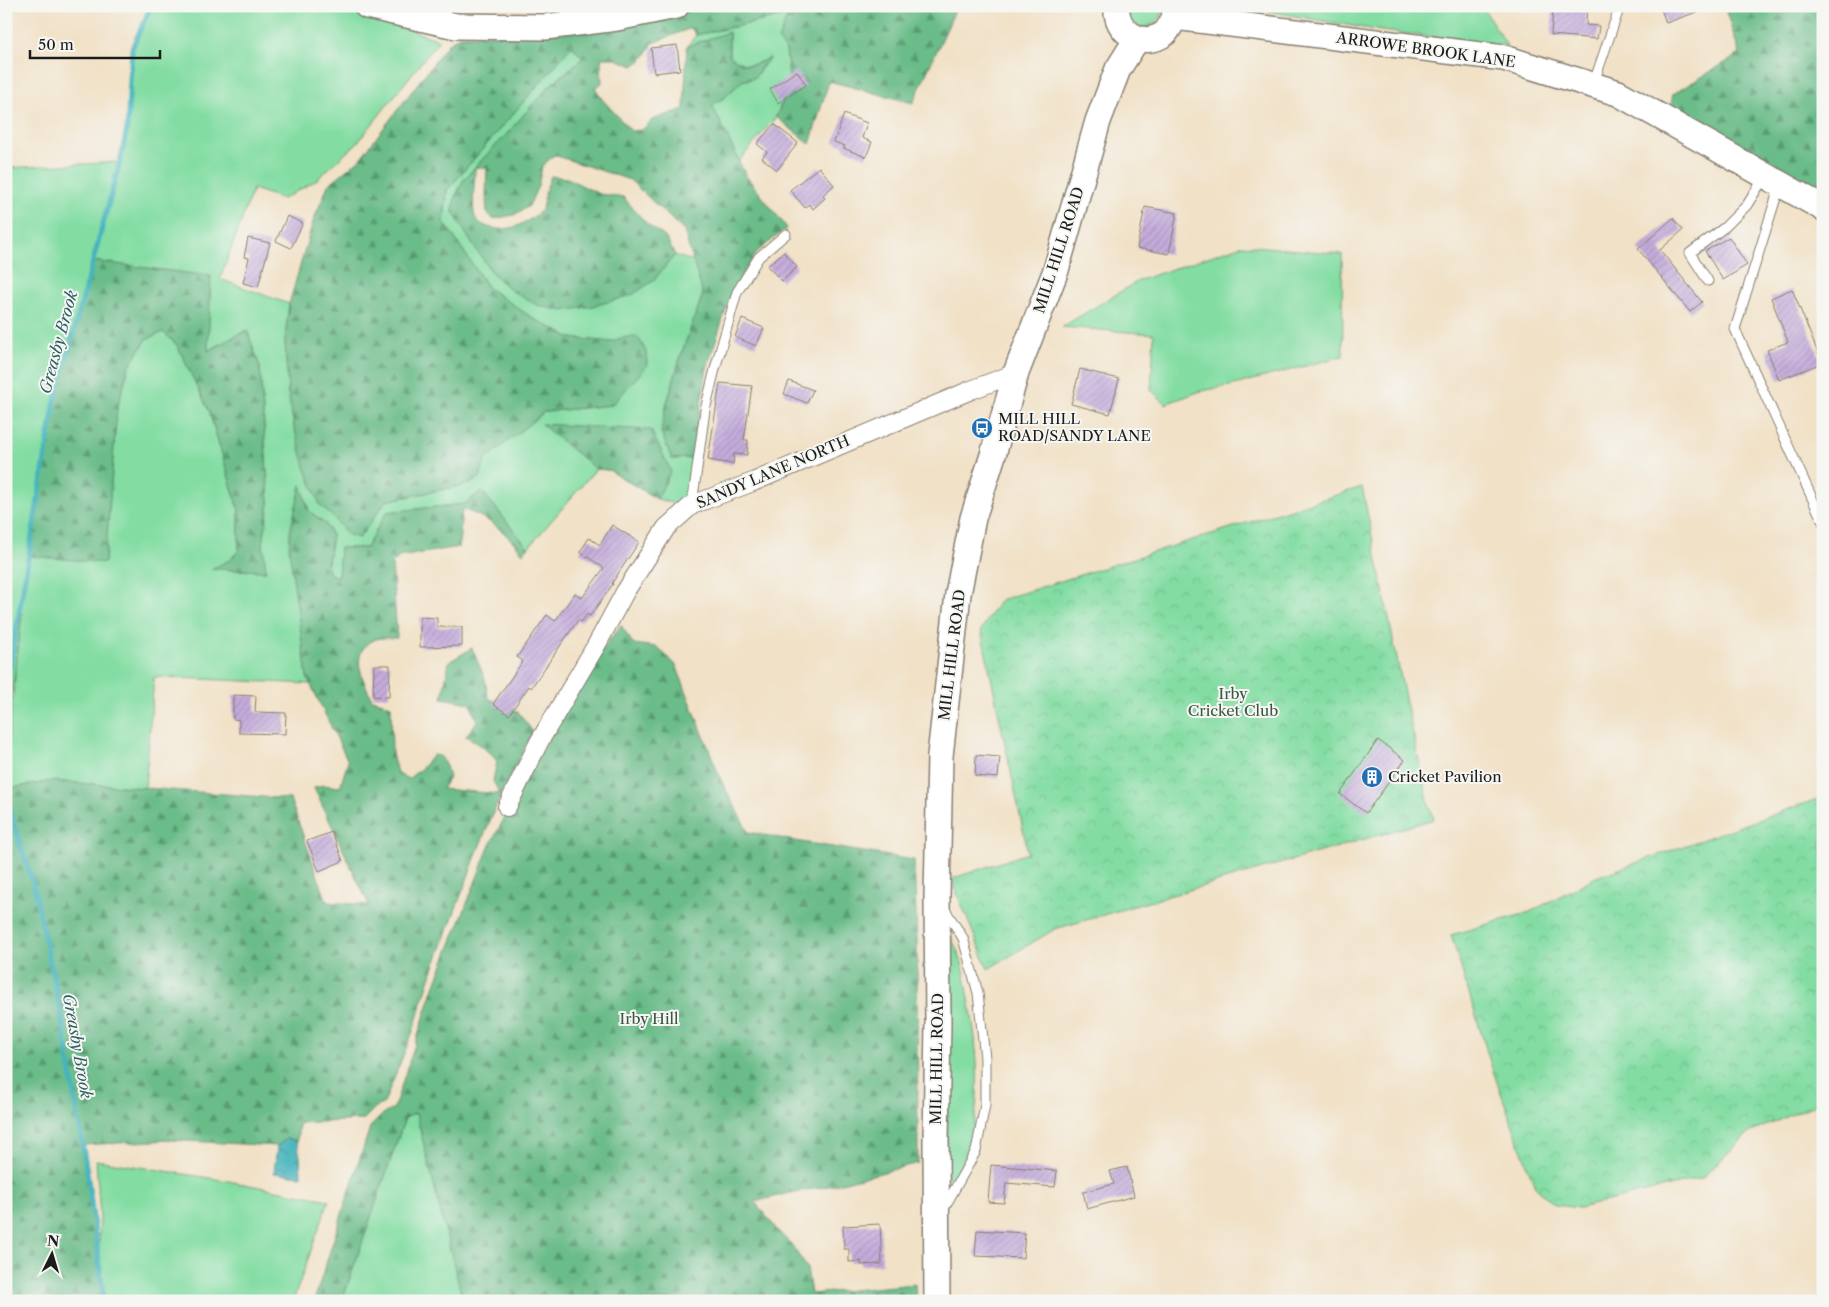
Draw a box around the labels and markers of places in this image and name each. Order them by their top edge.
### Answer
place label: MILL HILL ROAD/SANDY LANE [998,409,1151,445]
bus stop icon: MILL HILL ROAD/SANDY LANE [970,416,994,440]
building icon: Cricket Pavilion [1360,765,1384,789]
place label: Cricket Pavilion [1388,767,1502,786]

